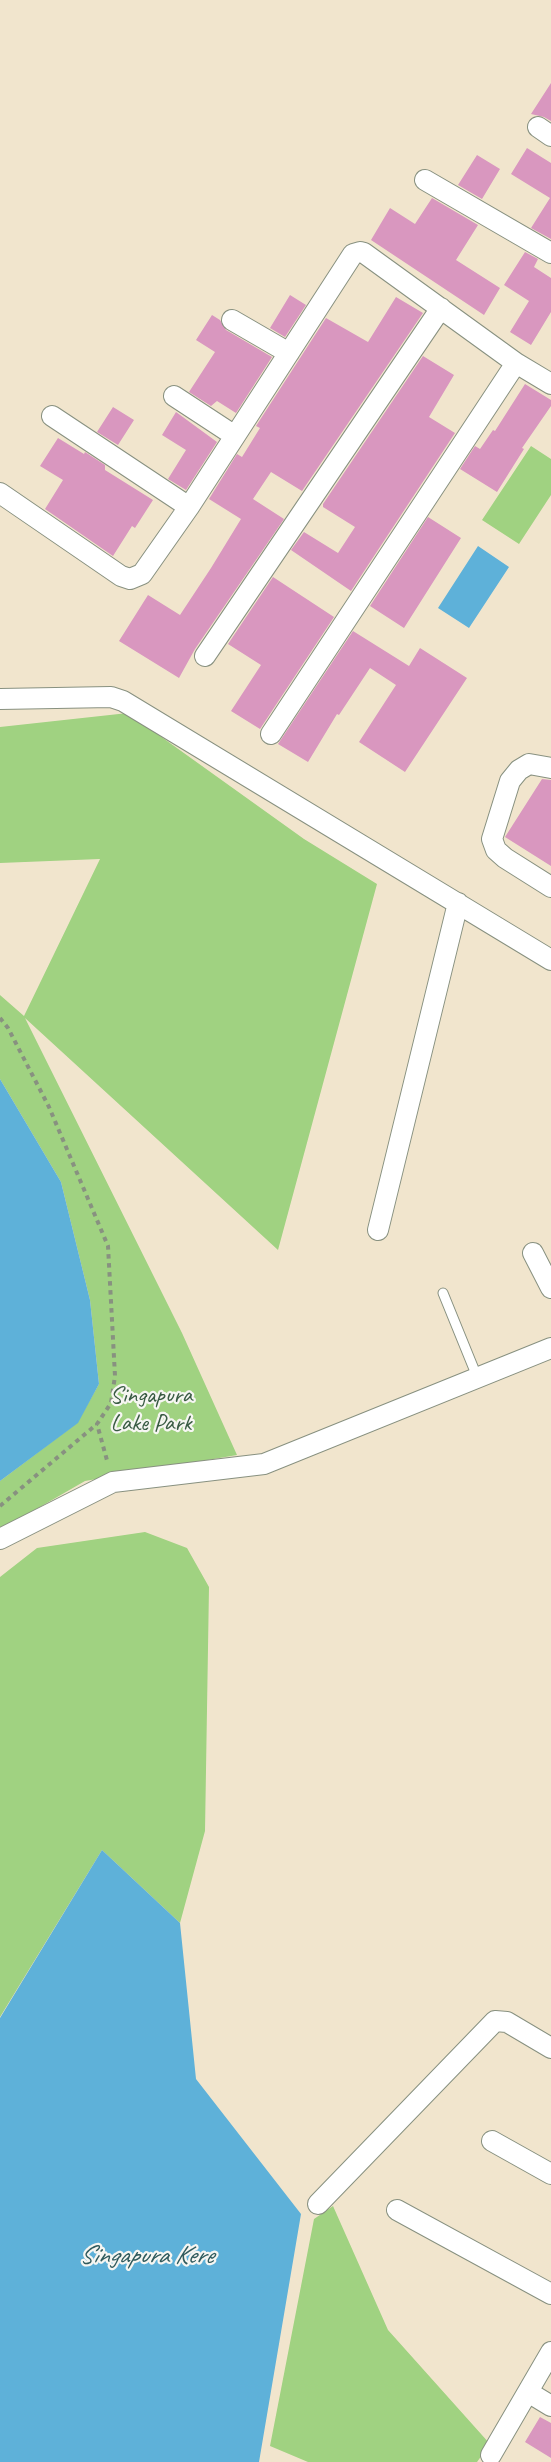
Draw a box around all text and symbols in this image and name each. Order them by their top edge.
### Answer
park label: Singapura Lake Park [110,1382,192,1438]
water label: Singapura Kere [79,2240,213,2272]

